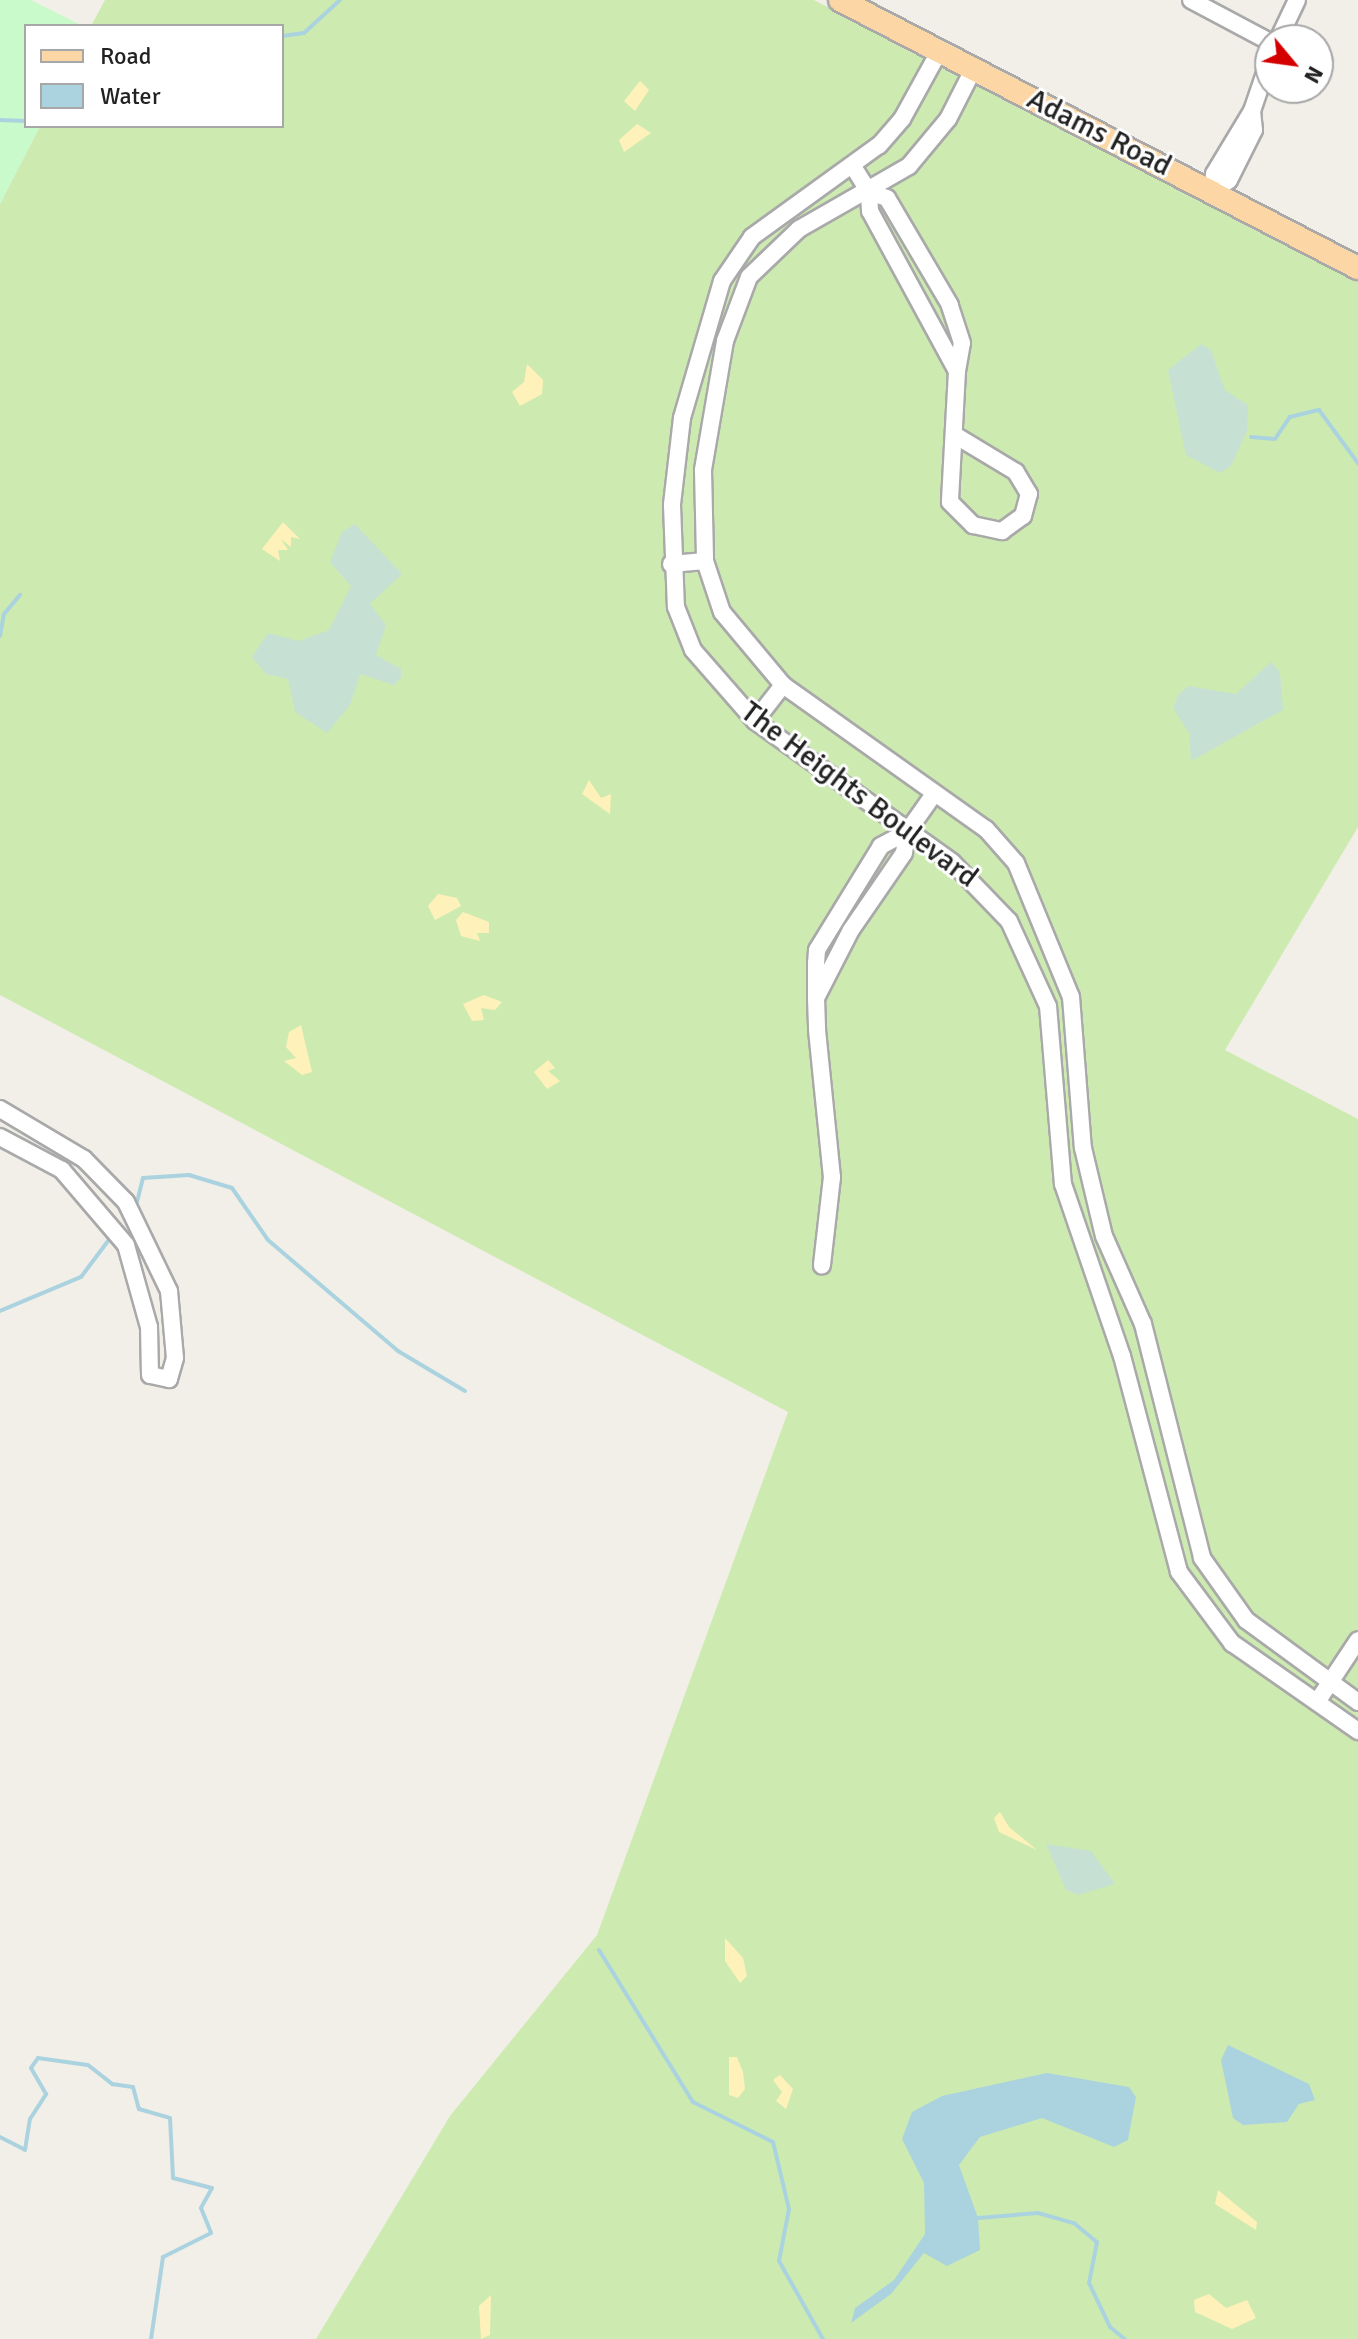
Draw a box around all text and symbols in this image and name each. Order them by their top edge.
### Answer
legend [24,24,284,128]
north arrow [1254,24,1334,104]
text: Road [100,41,151,71]
text: N [1298,62,1329,88]
text: Water [100,81,160,111]
street label: Adams Road [1021,81,1177,185]
street label: The Heights Boulevard [733,694,985,896]

